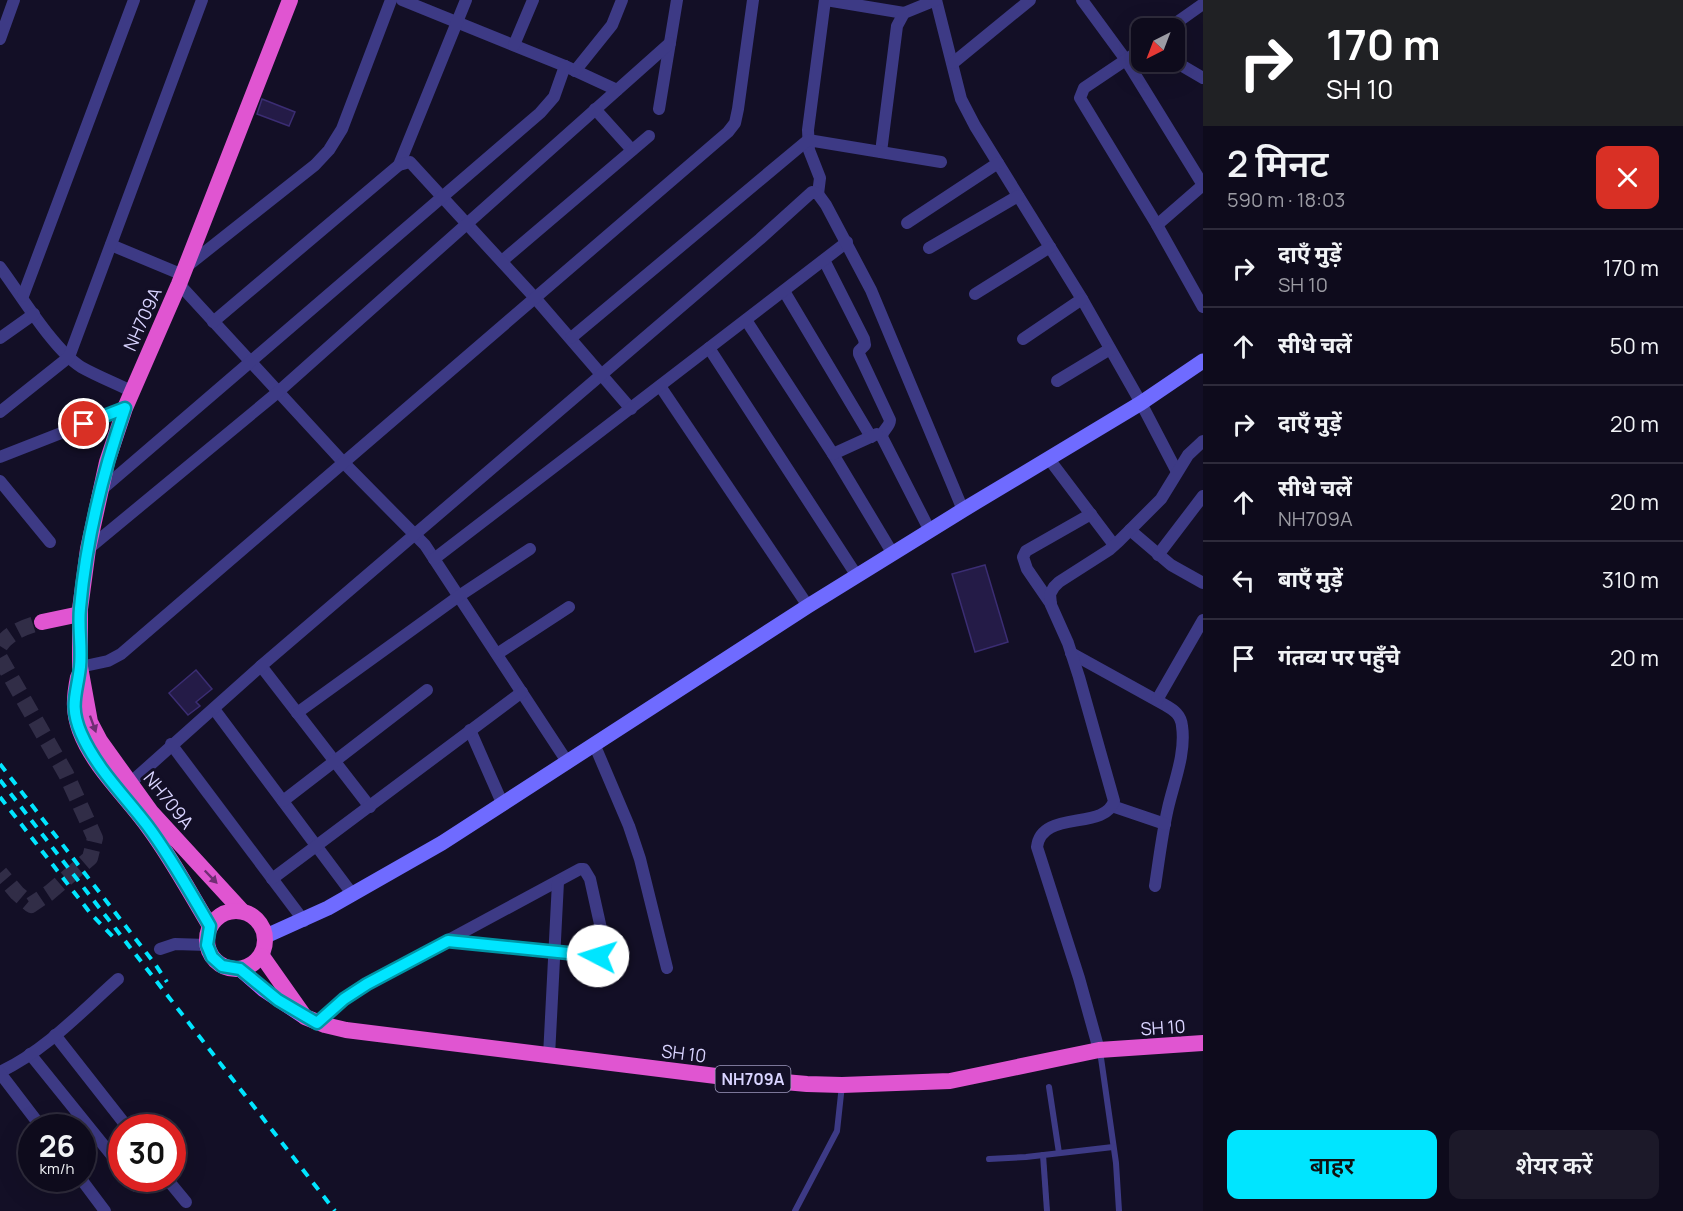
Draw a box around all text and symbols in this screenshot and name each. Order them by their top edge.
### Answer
text: 170 m [1326,15,1441,73]
north arrow [1131,18,1185,72]
map controls [1131,18,1185,72]
icon: right [1227,24,1305,102]
text: SH 10 [1326,70,1394,107]
text: 2 मिनट [1227,139,1328,188]
button: close [1596,146,1659,209]
text: 590 m · 18:03 [1227,186,1345,213]
text: दाएँ मुड़ें [1278,239,1341,269]
icon: right [1227,252,1260,285]
text: 170 m [1603,253,1659,283]
text: SH 10 [1278,271,1328,298]
street label: NH709A [117,283,167,355]
icon: ahead [1227,330,1260,363]
text: सीधे चलें [1278,330,1352,360]
text: 50 m [1610,331,1659,361]
pin [58,398,109,449]
icon: arrive [67,407,100,440]
icon: right [1227,408,1260,441]
text: दाएँ मुड़ें [1278,408,1341,438]
text: 20 m [1610,409,1659,439]
text: सीधे चलें [1278,473,1352,503]
icon: ahead [1227,486,1260,519]
text: 20 m [1610,487,1659,517]
text: NH709A [1278,505,1353,532]
icon: left [1227,564,1260,597]
text: बाएँ मुड़ें [1278,564,1343,594]
text: 310 m [1602,565,1659,595]
icon: arrive [1227,642,1260,675]
text: गंतव्य पर पहुँचे [1278,642,1400,672]
text: 20 m [1610,643,1659,673]
one-way arrow [88,715,98,733]
street label: NH709A [139,766,200,834]
one-way arrow [204,870,218,885]
position arrow [566,924,630,988]
street label: SH 10 [1140,1013,1186,1041]
street label: SH 10 [660,1038,708,1068]
road number: NH709A [716,1066,790,1092]
speed limit sign: 30 [108,1114,186,1192]
text: 26 [39,1125,75,1166]
button: बाहर [1227,1130,1437,1199]
button: शेयर करें [1449,1130,1659,1199]
text: km/h [40,1158,74,1179]

